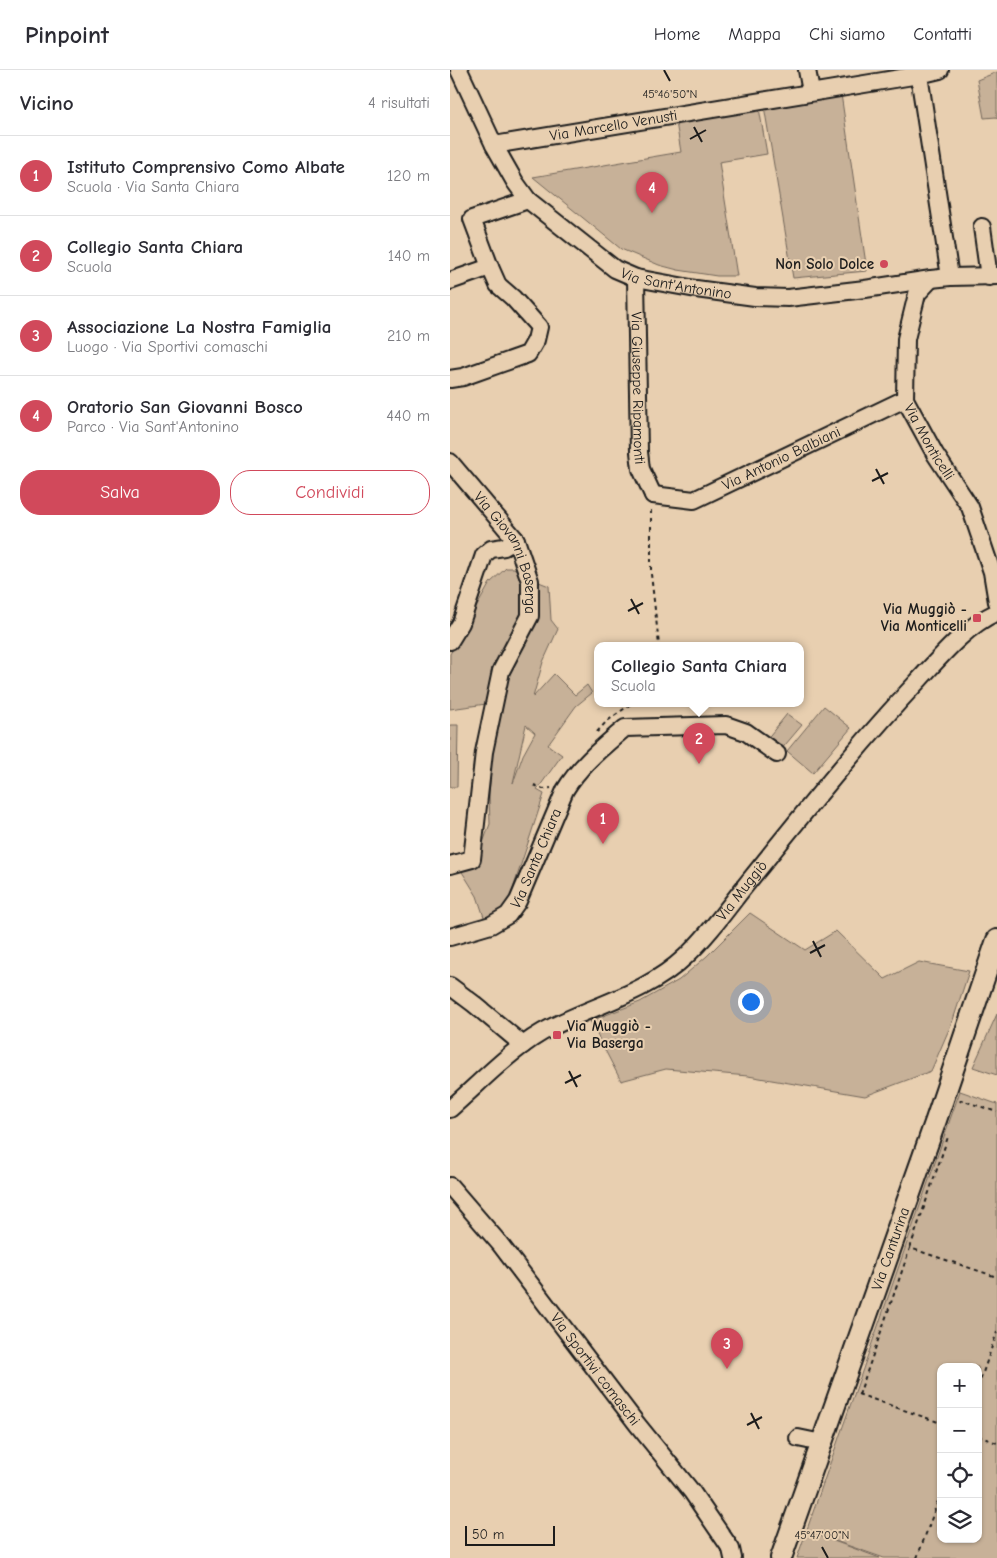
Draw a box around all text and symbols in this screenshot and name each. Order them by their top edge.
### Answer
text: Pinpoint [25,21,109,49]
text: Home [654,24,700,45]
text: Mappa [728,24,781,45]
text: Chi siamo [809,24,885,45]
text: Contatti [913,24,972,45]
text: 45°46'50"N [643,87,697,101]
text: Vicino [20,91,74,115]
text: 4 risultati [368,94,430,112]
street label: Via Marcello Venusti [548,106,678,145]
text: Istituto Comprensivo Como Albate [67,156,345,178]
text: 1 [33,167,39,185]
text: 120 m [387,167,430,185]
pin: 4 [636,172,668,213]
text: Scuola · Via Santa Chiara [67,178,240,196]
text: Collegio Santa Chiara [67,236,243,258]
text: 2 [32,247,40,265]
text: 140 m [388,247,430,265]
place label: Non Solo Dolce [775,255,874,273]
text: Scuola [67,258,112,276]
marker: Non Solo Dolce [878,258,890,270]
street label: Via Sant'Antonino [618,264,733,303]
street label: Via Giuseppe Ripamonti [628,312,649,465]
text: Associazione La Nostra Famiglia [67,316,331,338]
text: 3 [32,327,40,345]
text: 210 m [387,327,430,345]
text: Luogo · Via Sportivi comaschi [67,338,268,356]
text: Oratorio San Giovanni Bosco [67,396,303,418]
street label: Via Monticelli [900,400,959,483]
text: 4 [32,407,40,425]
text: 440 m [386,407,430,425]
text: Parco · Via Sant'Antonino [67,418,239,436]
street label: Via Antonio Balbiani [719,422,843,494]
button: Salva [20,470,220,515]
button: Condividi [230,470,430,515]
street label: Via Giovanni Baserga [470,488,539,614]
place label: Via Muggiò - Via Monticelli [881,600,967,635]
marker: Via Muggiò - Via Monticelli [971,612,983,624]
popup [594,642,804,707]
text: Collegio Santa Chiara [611,655,787,677]
text: Scuola [611,677,656,695]
pin: 2 [683,723,715,764]
pin: 1 [587,803,619,844]
street label: Via Santa Chiara [507,806,565,912]
street label: Via Muggiò [713,857,771,924]
your location [738,989,764,1015]
place label: Via Muggiò - Via Baserga [567,1017,651,1052]
marker: Via Muggiò - Via Baserga [551,1029,563,1041]
street label: Via Canturina [867,1205,913,1293]
street label: Via Sportivi comaschi [547,1309,644,1429]
pin: 3 [711,1328,743,1369]
map controls [937,1363,982,1543]
button: + [937,1363,982,1408]
button: − [937,1408,982,1453]
button: locate [937,1453,982,1498]
button: layers [937,1498,982,1543]
scale bar [465,1523,555,1546]
text: 50 m [472,1526,504,1543]
text: 45°47'00"N [795,1528,849,1542]

